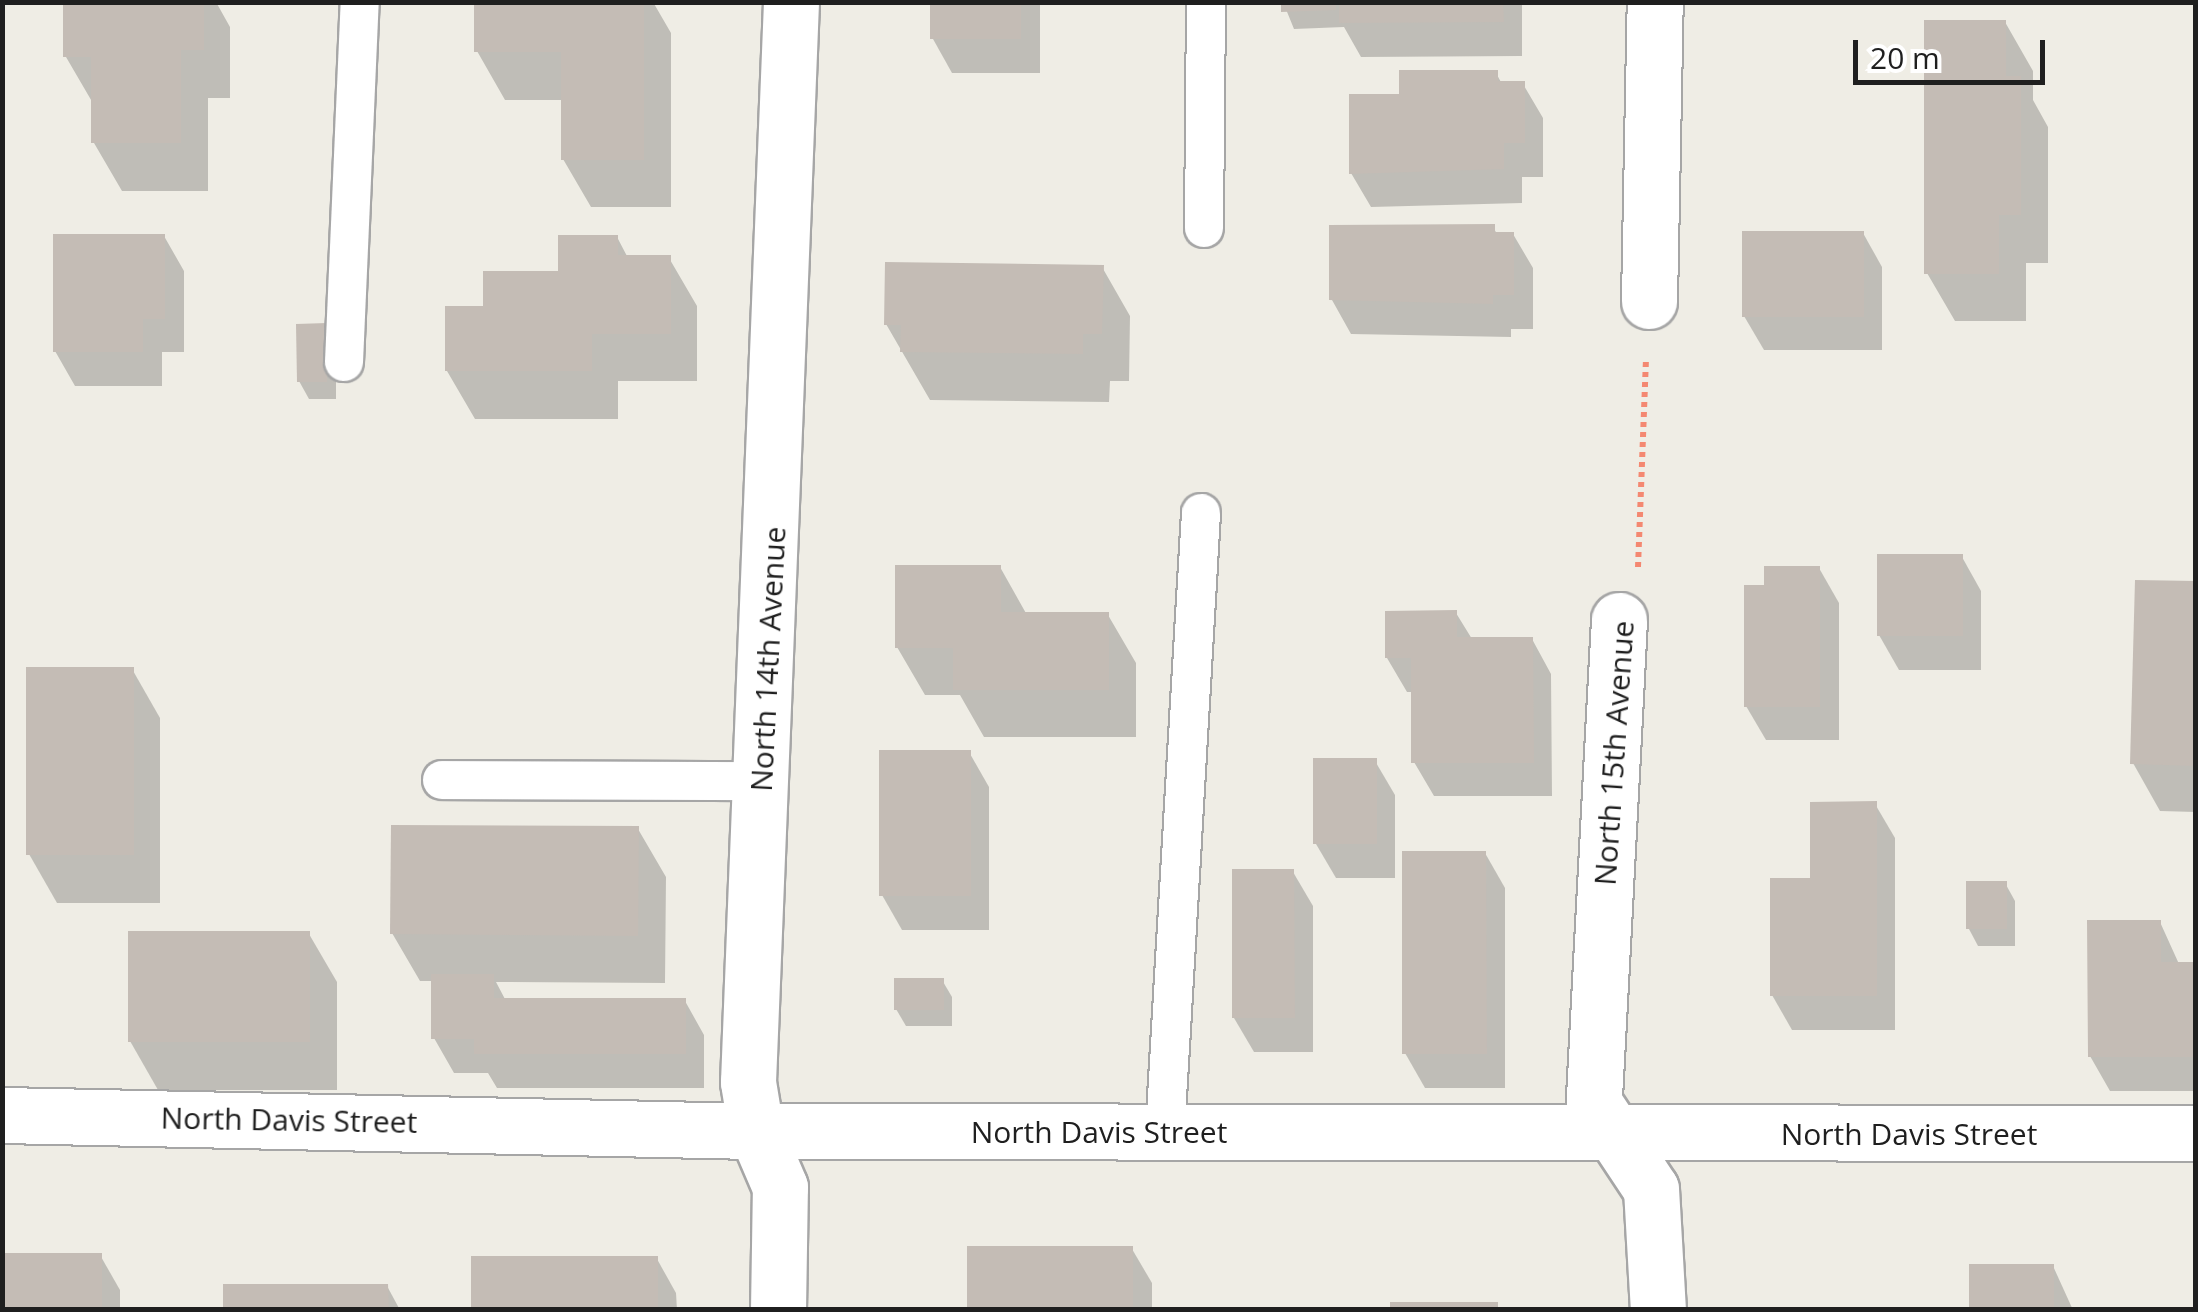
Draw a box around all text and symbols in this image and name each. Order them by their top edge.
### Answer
scale bar [1858,20,2050,82]
text: 20 m [1870,37,1940,78]
street label: North 14th Avenue [743,526,793,792]
street label: North 15th Avenue [1587,619,1641,887]
street label: North Davis Street [160,1100,418,1140]
street label: North Davis Street [971,1114,1227,1150]
street label: North Davis Street [1781,1116,2037,1152]

